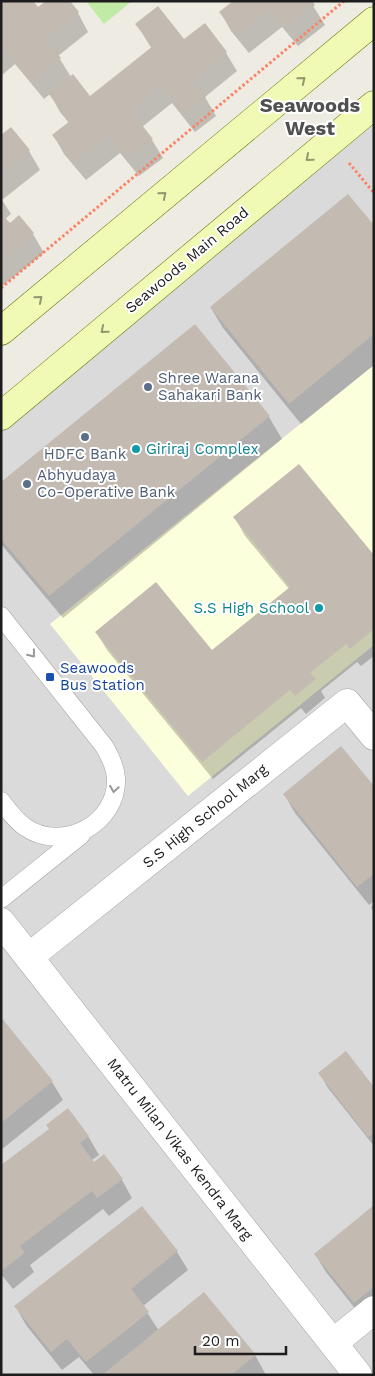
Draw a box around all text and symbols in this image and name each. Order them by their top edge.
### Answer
one-way arrow [296,77,305,86]
district label: Seawoods West [260,93,361,140]
one-way arrow [306,153,315,162]
one-way arrow [158,192,167,201]
street label: Seawoods Main Road [122,203,252,317]
one-way arrow [33,296,42,305]
one-way arrow [101,324,110,333]
place label: Shree Warana Sahakari Bank [158,369,262,404]
marker: Shree Warana Sahakari Bank [142,381,154,393]
marker: HDFC Bank [79,431,91,443]
place label: Giriraj Complex [146,440,258,458]
marker: Giriraj Complex [130,443,142,455]
place label: HDFC Bank [44,445,127,463]
place label: Abhyudaya Co-Operative Bank [37,466,176,501]
marker: Abhyudaya Co-Operative Bank [21,478,33,490]
place label: S.S High School [193,599,309,617]
marker: S.S High School [313,602,325,614]
one-way arrow [26,649,35,658]
place label: Seawoods Bus Station [60,659,145,694]
marker: Seawoods Bus Station [44,671,56,683]
street label: S.S High School Marg [139,760,271,872]
one-way arrow [109,785,120,793]
street label: Matru Milan Vikas Kendra Marg [103,1055,257,1243]
scale bar [195,1324,286,1356]
text: 20 m [202,1332,240,1350]

